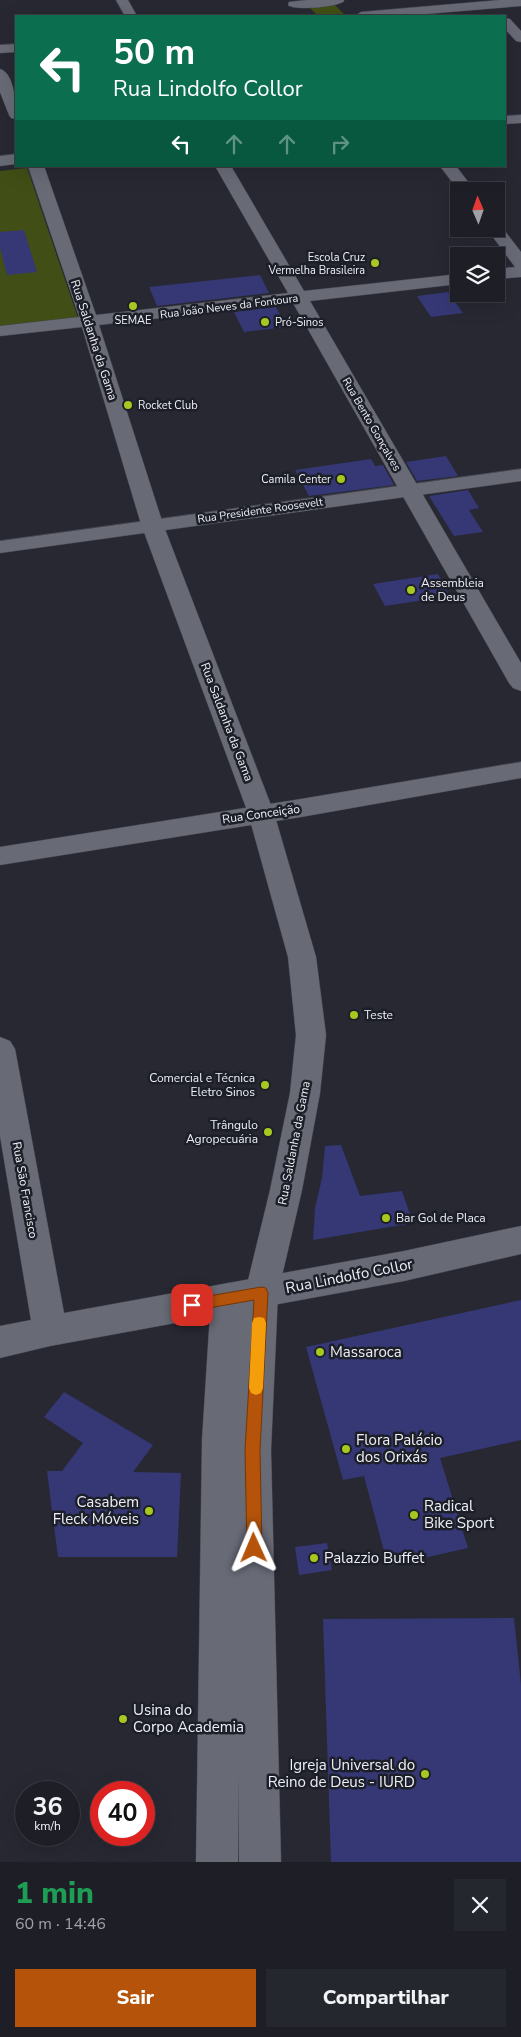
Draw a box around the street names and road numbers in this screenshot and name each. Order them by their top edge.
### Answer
street label: Rua Saldanha da Gama [67,278,121,402]
street label: Rua João Neves da Fontoura [159,291,299,322]
street label: Rua Bento Gonçalves [339,375,404,474]
street label: Rua Presidente Roosevelt [196,494,324,527]
street label: Rua Saldanha da Gama [197,660,257,784]
street label: Rua Conceição [221,801,301,827]
street label: Rua Saldanha da Gama [274,1080,314,1206]
street label: Rua São Francisco [9,1140,41,1240]
street label: Rua Lindolfo Collor [284,1254,415,1298]

